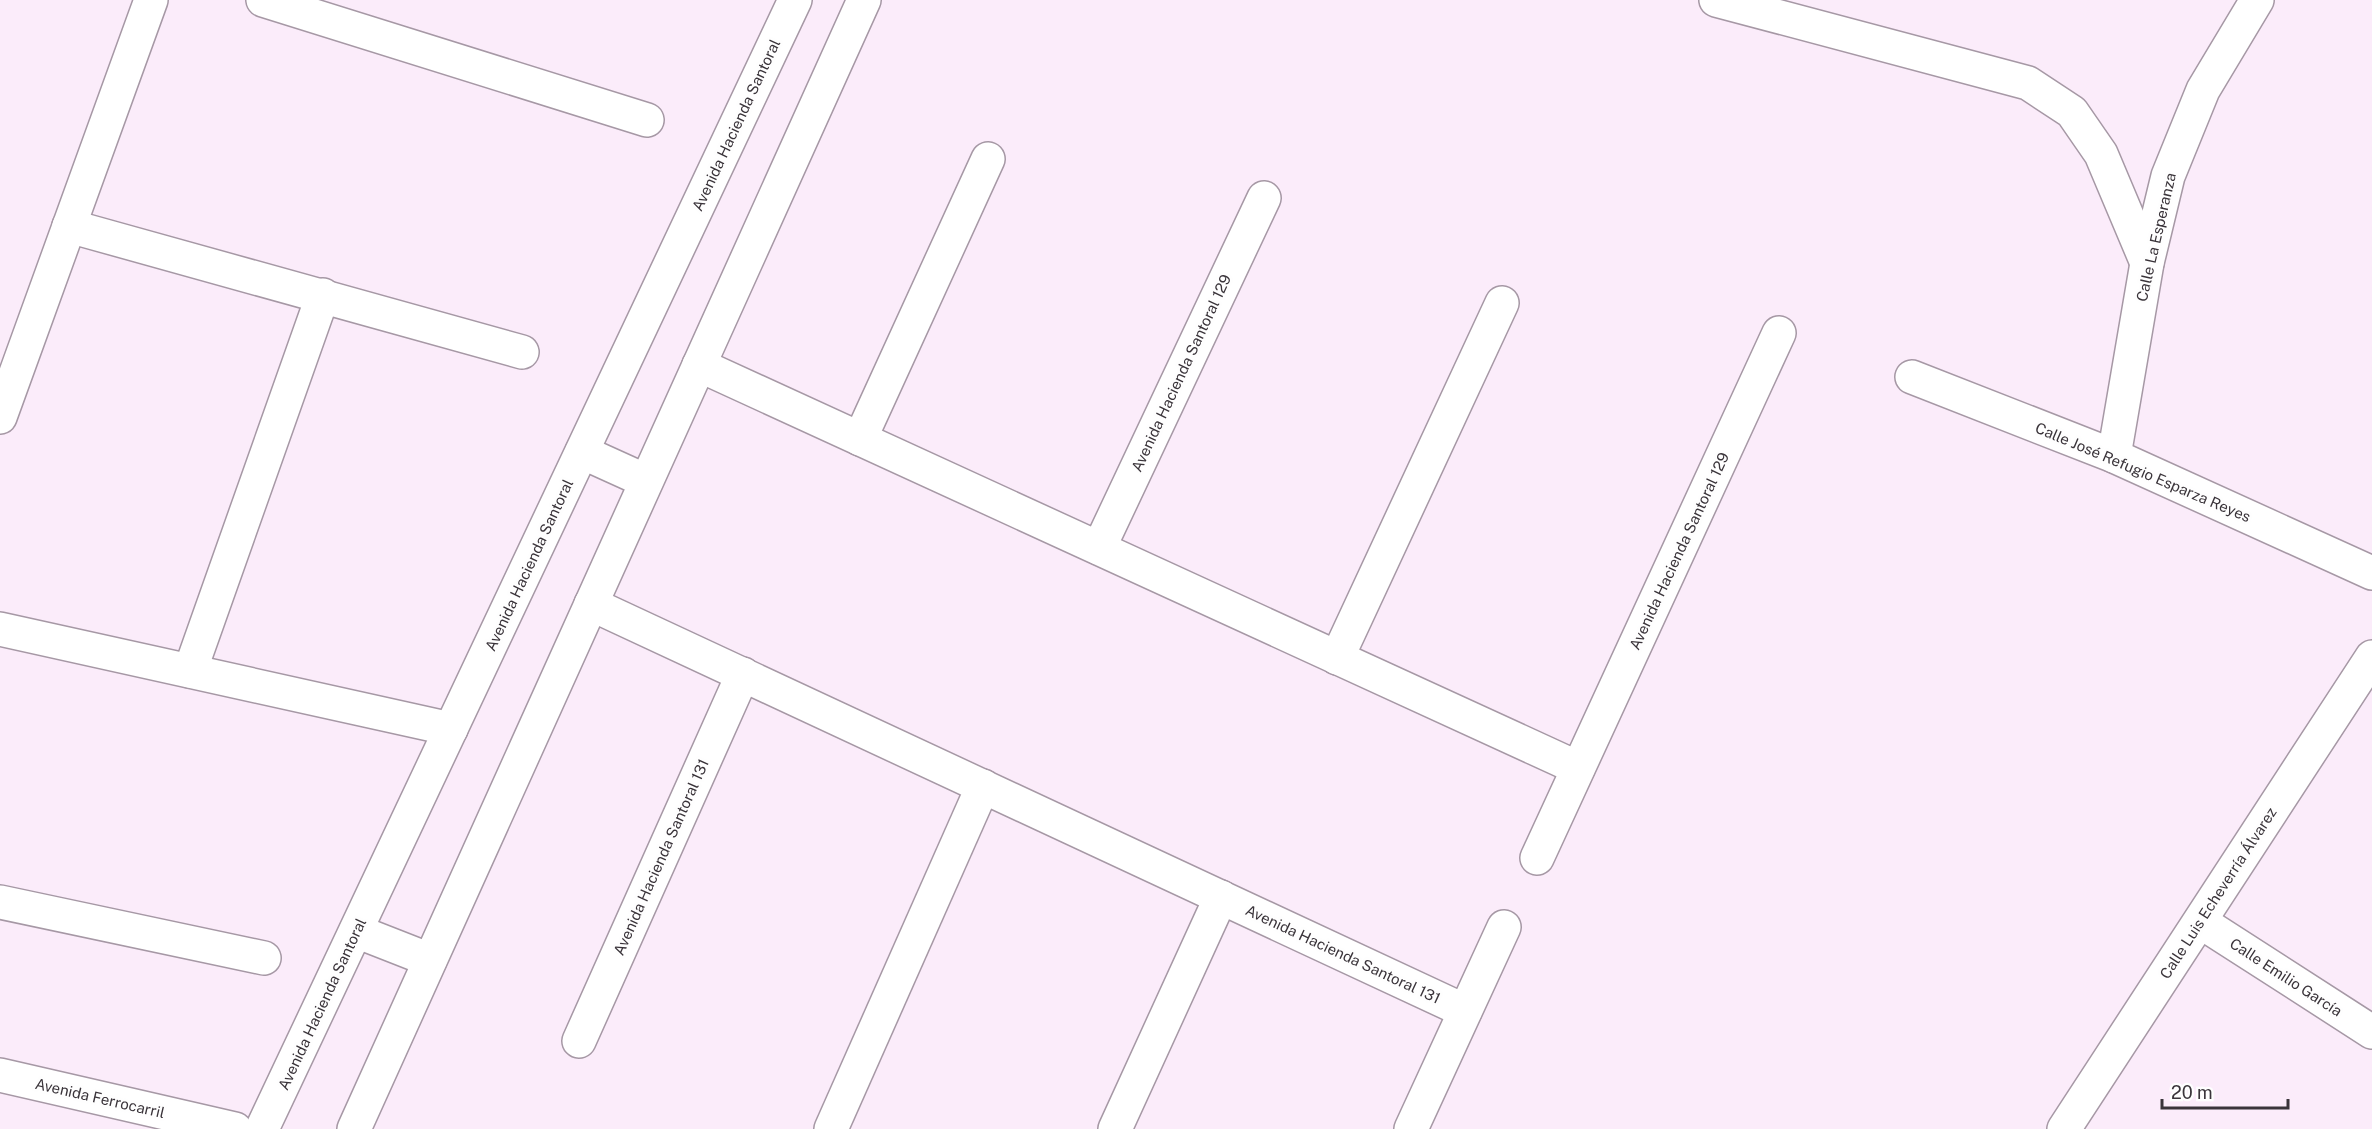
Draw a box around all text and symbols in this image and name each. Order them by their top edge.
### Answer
street label: Avenida Hacienda Santoral [689,36,783,214]
street label: Calle La Esperanza [2133,171,2179,303]
street label: Avenida Hacienda Santoral 129 [1128,272,1234,474]
street label: Calle José Refugio Esparza Reyes [2033,419,2253,525]
street label: Avenida Hacienda Santoral 129 [1626,450,1732,652]
street label: Avenida Hacienda Santoral [482,476,576,654]
street label: Avenida Hacienda Santoral 131 [610,756,712,958]
street label: Calle Luis Echeverría Álvarez [2156,804,2280,982]
street label: Avenida Hacienda Santoral 131 [1243,901,1443,1007]
street label: Avenida Hacienda Santoral [275,915,369,1093]
street label: Calle Emilio García [2227,934,2345,1020]
scale bar [2162,1072,2288,1110]
street label: Avenida Ferrocarril [33,1075,167,1121]
text: 20 m [2171,1082,2213,1103]

